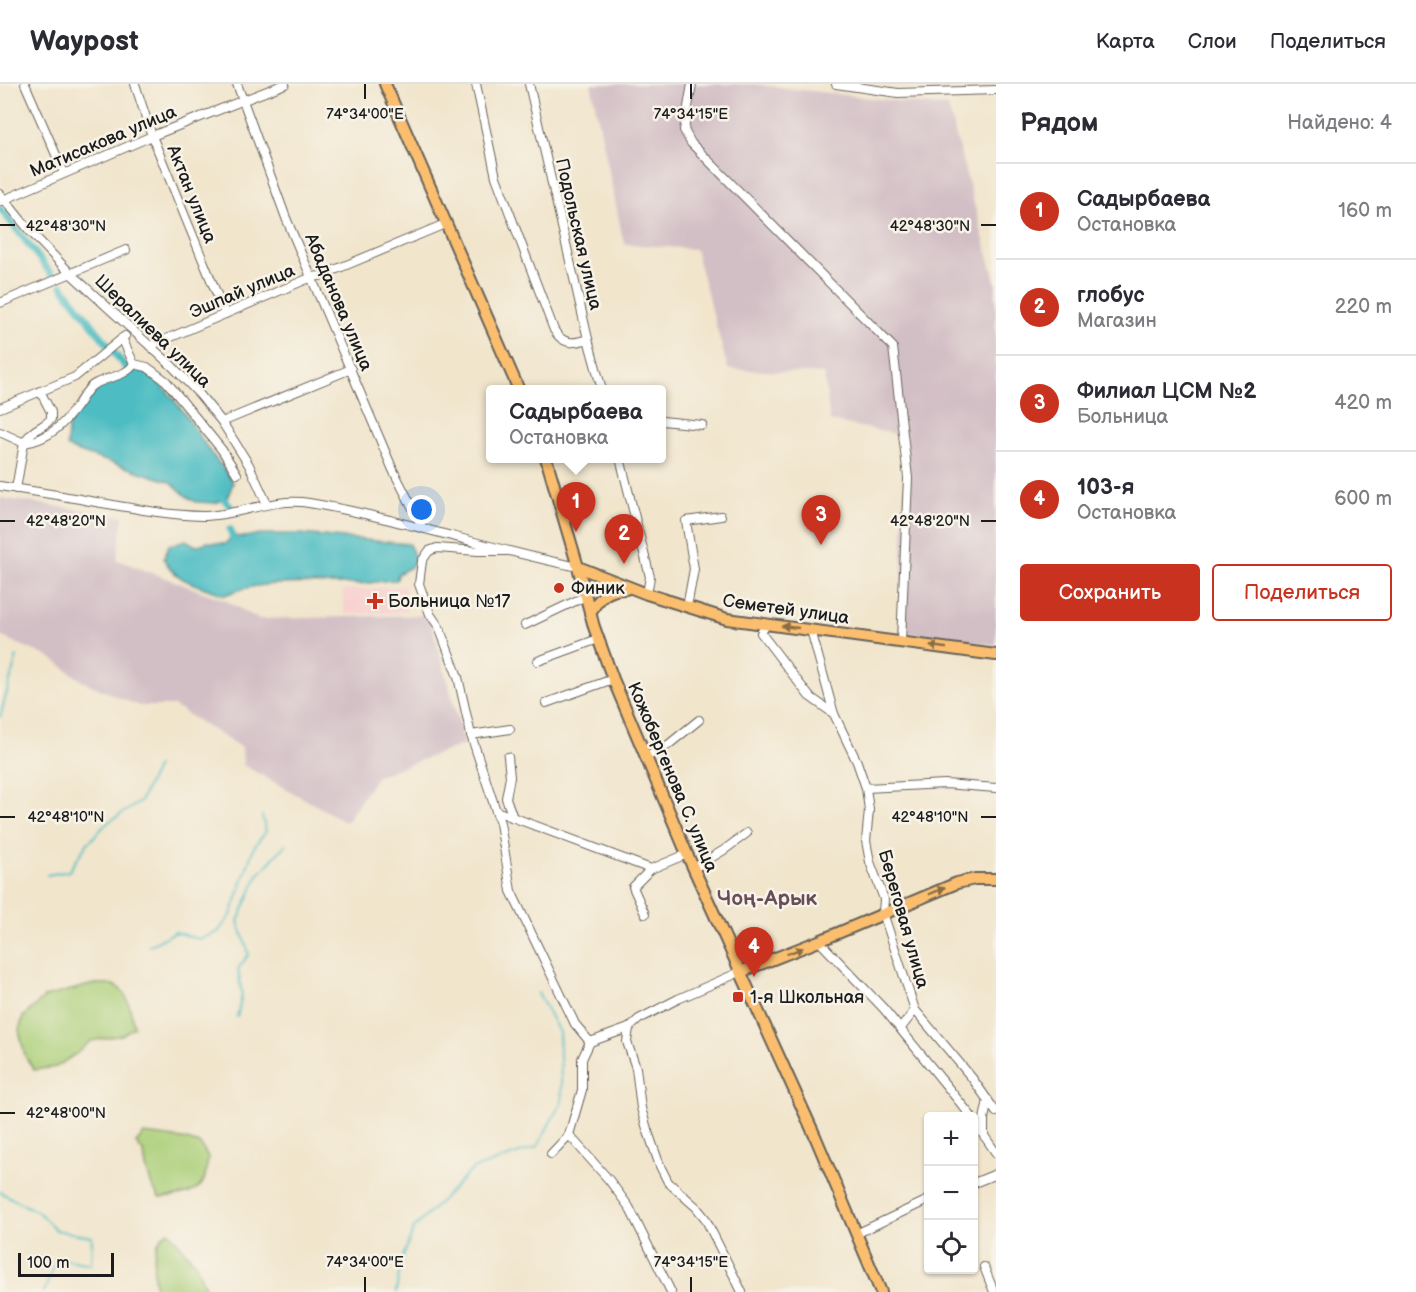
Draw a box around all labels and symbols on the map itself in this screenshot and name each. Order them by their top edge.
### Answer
street label: Матисакова улица [27,101,180,182]
text: 74°34'00"E [326,105,404,124]
text: 74°34'15"E [654,105,728,124]
street label: Актан улица [162,141,221,247]
street label: Подольская улица [551,156,606,312]
text: 42°48'30"N [26,217,106,236]
text: 42°48'30"N [890,217,970,236]
street label: Абаданова улица [300,229,377,374]
street label: Эшпай улица [187,260,298,323]
street label: Шералиева улица [90,271,215,392]
pin: 1 [556,482,596,532]
your location [407,495,436,524]
pin: 3 [802,496,840,545]
text: 42°48'20"N [26,512,106,531]
text: 42°48'20"N [890,512,970,531]
pin: 2 [604,514,644,564]
place label: Финик [571,578,625,599]
marker: Финик [552,581,566,595]
street label: Семетей улица [721,590,851,629]
place label: Больница №17 [388,591,510,612]
marker: Больница №17 [366,592,384,610]
one-way arrow [780,622,799,632]
one-way arrow [928,642,947,651]
street label: Кожобергенова С. улица [623,679,722,876]
text: 42°48'10"N [27,808,105,827]
text: 42°48'10"N [891,808,969,827]
street label: Береговая улица [874,847,933,991]
district label: Чоң-Арык [717,886,818,911]
one-way arrow [928,886,946,895]
pin: 4 [734,928,774,977]
one-way arrow [786,945,804,955]
place label: 1-я Школьная [750,987,864,1008]
marker: 1-я Школьная [731,990,745,1004]
text: 42°48'00"N [26,1104,106,1123]
scale bar [18,1250,114,1278]
text: 74°34'00"E [326,1253,404,1272]
text: 74°34'15"E [654,1253,728,1272]

